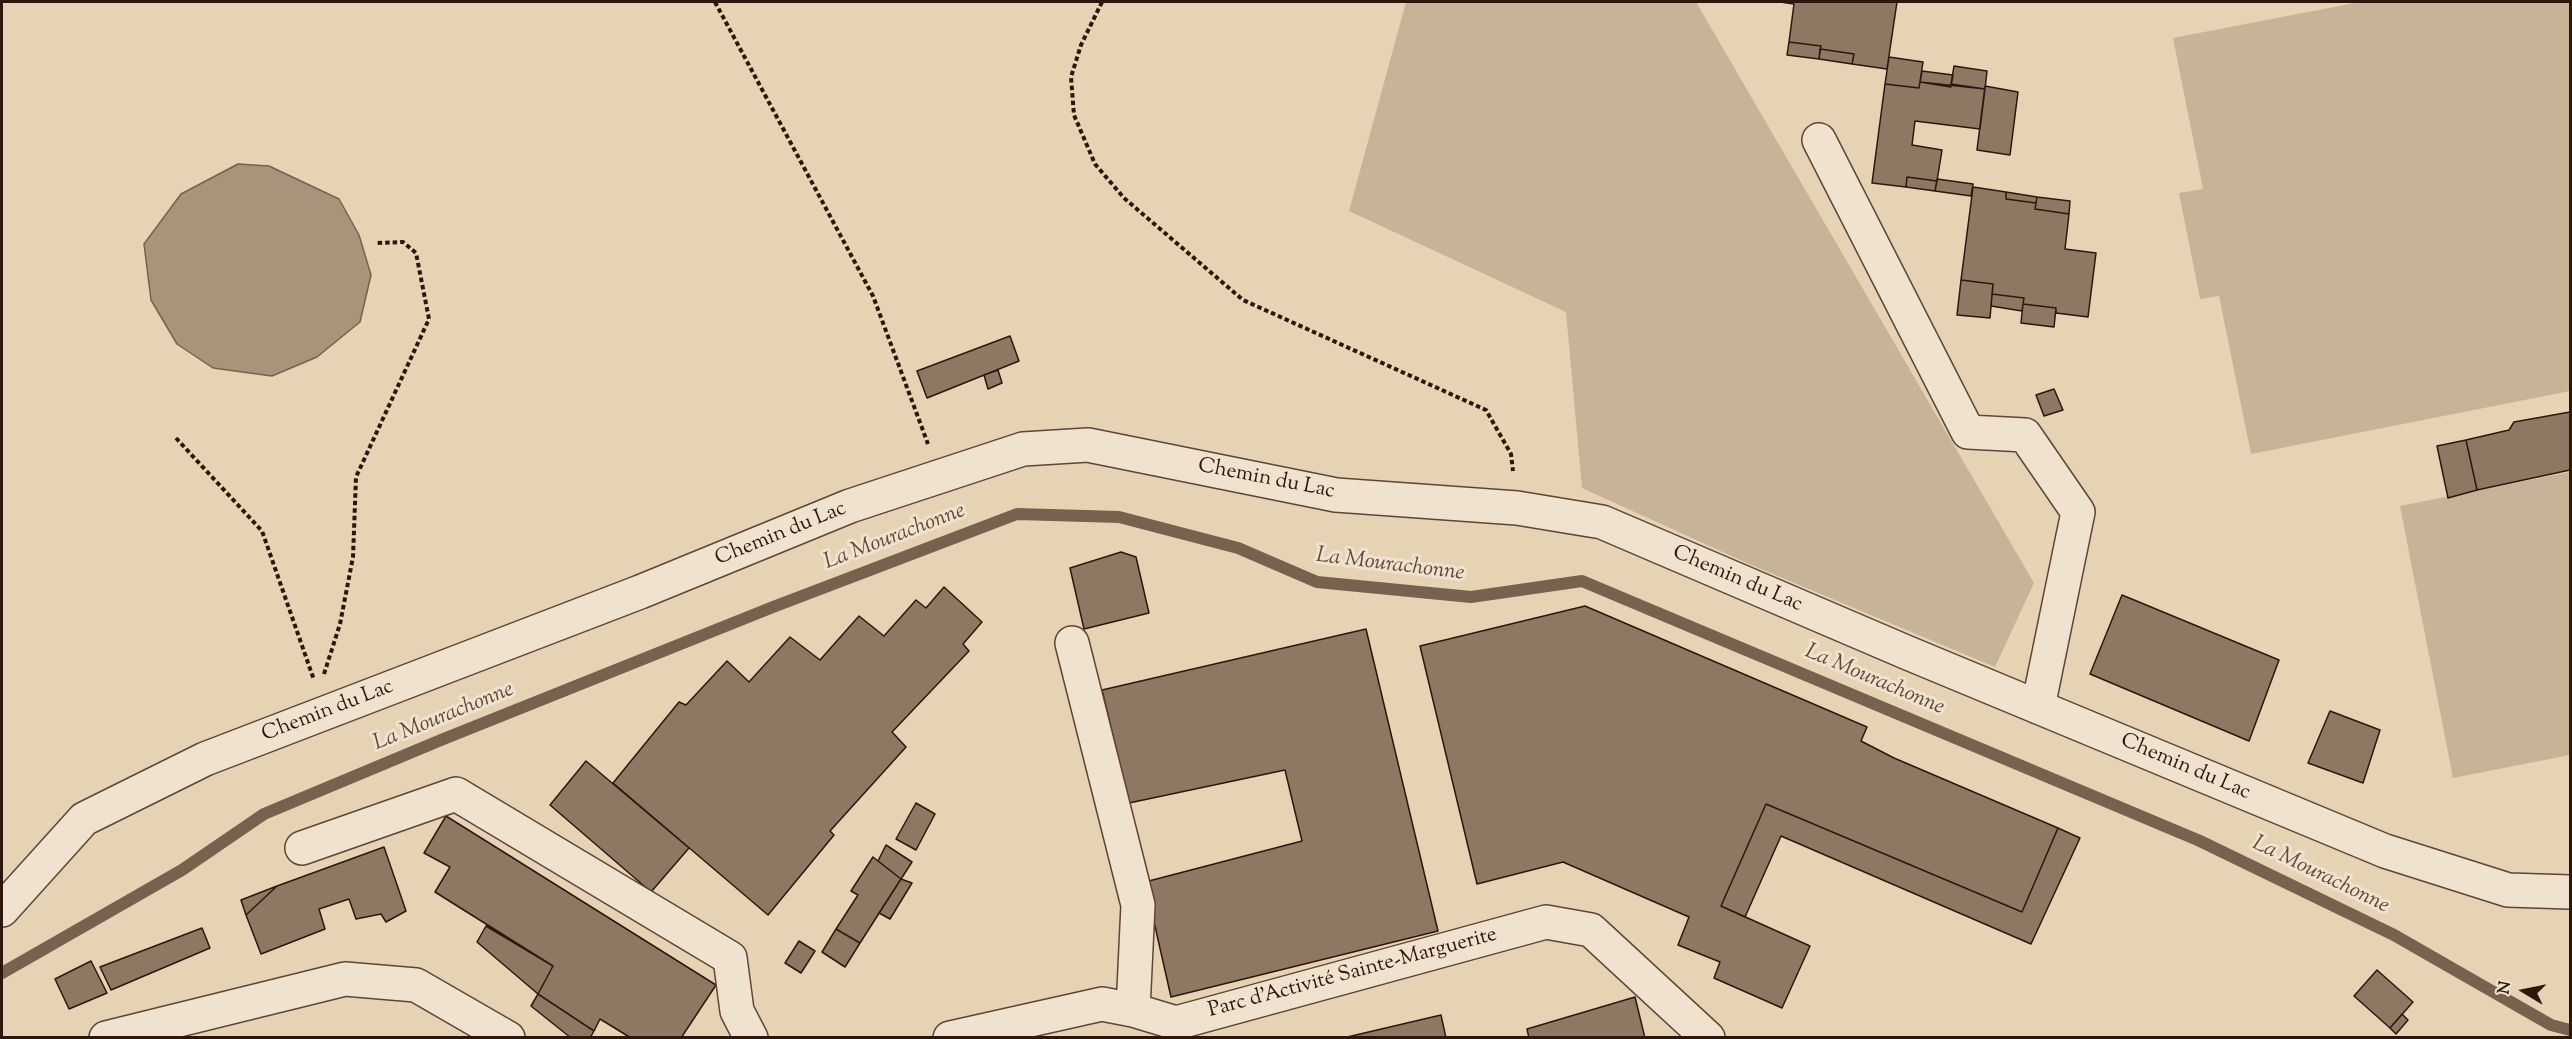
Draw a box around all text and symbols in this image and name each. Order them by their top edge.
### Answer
street label: Chemin du Lac [1195,454,1337,506]
street label: Chemin du Lac [712,497,850,573]
water label: La Mourachonne [821,499,969,577]
street label: Chemin du Lac [1668,541,1806,619]
water label: La Mourachonne [1314,544,1466,588]
water label: La Mourachonne [1800,640,1948,722]
street label: Chemin du Lac [259,675,397,749]
water label: La Mourachonne [370,678,518,758]
street label: Chemin du Lac [2116,729,2254,807]
water label: La Mourachonne [2247,831,2393,921]
street label: Parc d'Activité Sainte-Marguerite [1206,923,1500,1025]
north arrow [2494,961,2554,1021]
text: N [2493,979,2518,996]

